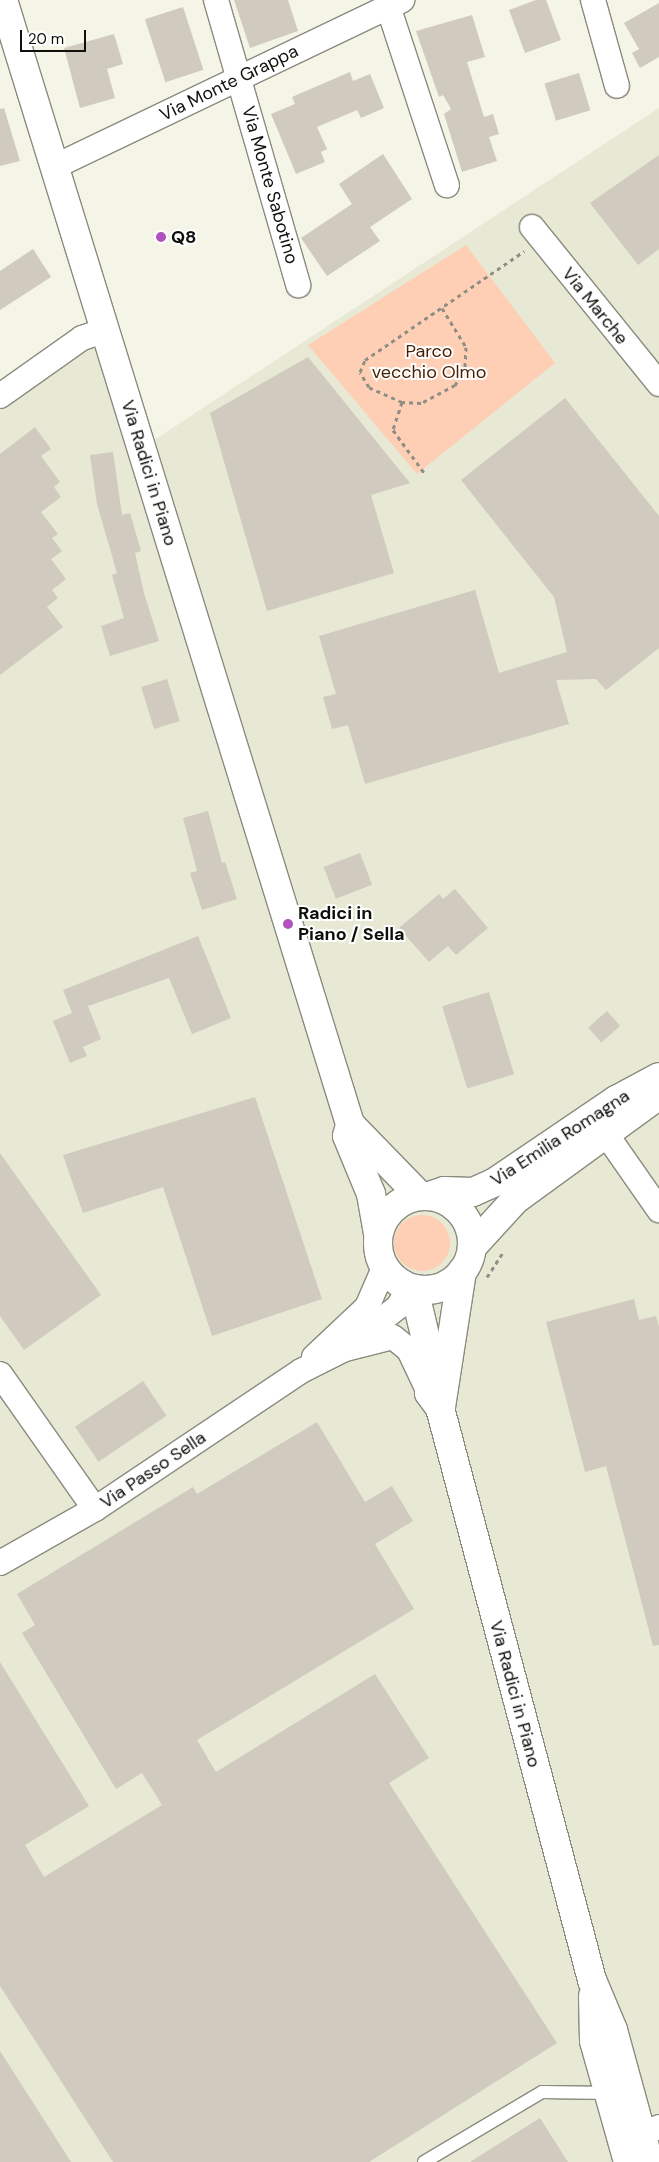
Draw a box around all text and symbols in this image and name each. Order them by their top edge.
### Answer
scale bar [22,20,89,52]
text: 20 m [28,29,64,49]
street label: Via Monte Grappa [156,40,302,126]
street label: Via Monte Sabotino [237,104,303,266]
place label: Q8 [171,226,197,248]
marker: Q8 [155,231,167,243]
street label: Via Marche [557,263,633,349]
park label: Parco vecchio Olmo [372,341,486,384]
street label: Via Radici in Piano [117,398,181,548]
place label: Radici in Piano / Sella [298,903,405,946]
marker: Radici in Piano / Sella [282,918,294,930]
street label: Via Emilia Romagna [487,1085,633,1191]
street label: Via Passo Sella [96,1427,210,1513]
street label: Via Radici in Piano [485,1618,545,1770]

